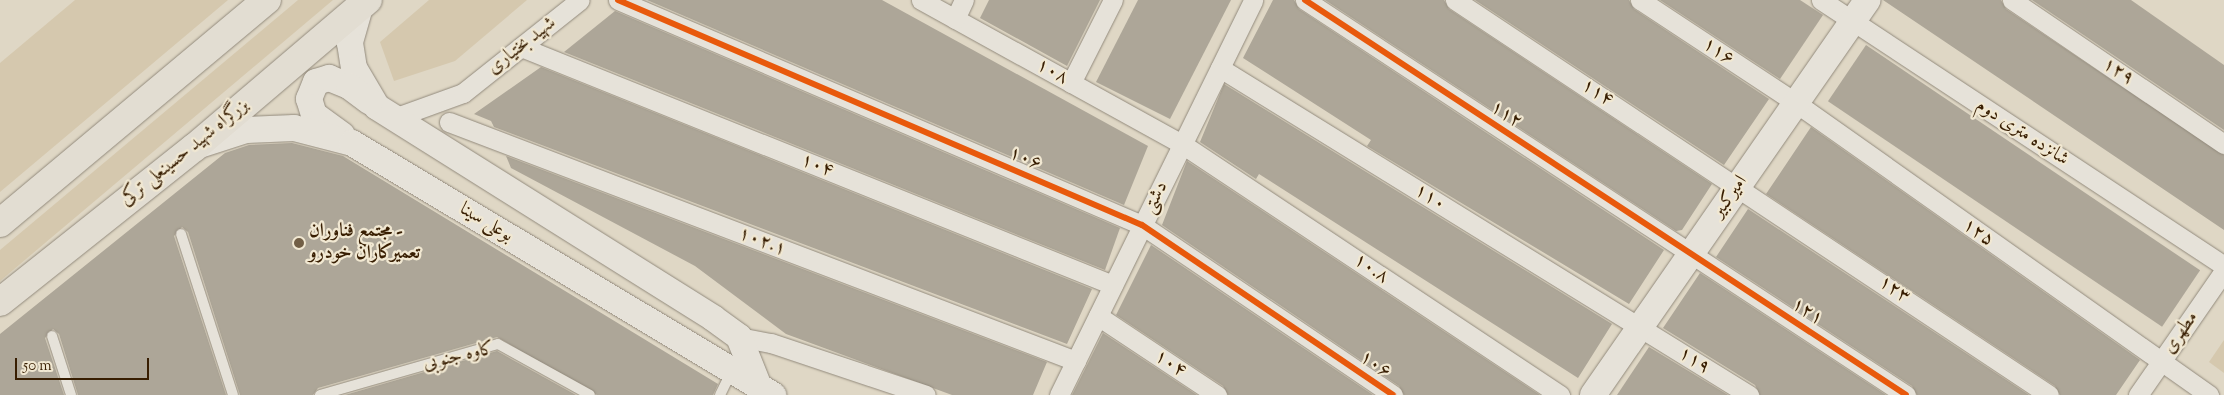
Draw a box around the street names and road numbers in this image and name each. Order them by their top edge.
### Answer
street label: شهید بختیاری [483,12,561,80]
street label: ۱۱۶ [1698,33,1738,71]
street label: ۱۲۹ [2098,53,2138,91]
street label: ۱۰۸ [1032,54,1072,90]
street label: ۱۱۴ [1577,74,1617,112]
street label: بزرگراه شهید حسینعلی ترکی [116,94,254,212]
street label: شانزده متری دوم [1971,95,2073,171]
street label: ۱۱۲ [1486,96,1526,134]
street label: ۱۰۶ [1005,142,1045,176]
street label: ۱۰۴ [797,149,837,183]
street label: امیرکبیر [1707,171,1753,223]
street label: دشتی [1138,178,1174,218]
street label: ۱۱۰ [1410,179,1450,217]
street label: بوعلی سینا [455,198,517,248]
street label: ۱۲۵ [1958,214,1998,252]
street label: ۱۰۲.۱ [735,223,789,261]
street label: ۱۰.۸ [1349,249,1393,289]
street label: ۱۲۳ [1874,271,1914,309]
street label: ۱۲۱ [1787,293,1827,331]
street label: مطهری [2158,307,2204,359]
street label: کاوه جنوبی [421,338,497,376]
street label: ۱۱۹ [1674,342,1714,380]
street label: ۱۰۴ [1150,345,1190,383]
street label: ۱۰۶ [1355,346,1395,384]

